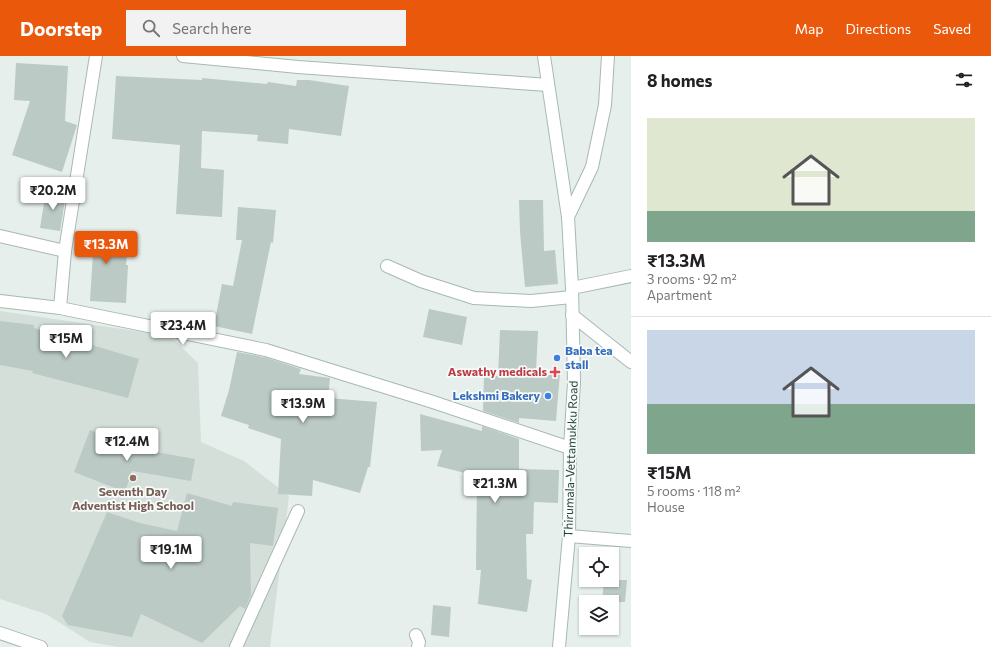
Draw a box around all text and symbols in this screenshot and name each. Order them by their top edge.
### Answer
search box [126,10,406,46]
text: Doorstep [20,17,102,40]
icon: search [140,17,162,39]
text: Search here [172,19,252,37]
text: Map [795,20,824,37]
text: Directions [846,20,911,37]
text: Saved [933,20,971,37]
icon: filters [953,69,975,91]
text: 8 homes [647,70,712,91]
icon: home [775,144,847,216]
pin: ₹20.2M [20,177,86,211]
text: ₹20.2M [29,182,77,198]
pin: ₹13.3M [73,231,139,265]
text: ₹13.3M [84,236,128,252]
text: ₹13.3M [647,250,706,271]
text: 3 rooms · 92 m² [647,271,737,287]
text: Apartment [647,287,712,303]
pin: ₹23.4M [150,312,216,346]
text: ₹23.4M [160,317,206,333]
pin: ₹15M [42,325,90,359]
text: ₹15M [49,330,83,346]
place label: Baba tea stall [565,343,613,371]
marker: Baba tea stall [552,353,562,363]
icon: home [775,356,847,428]
place label: Aswathy medicals [448,364,547,378]
marker: Aswathy medicals [550,367,560,377]
street label: Thirumala-Vettamukku Road [560,380,580,537]
place label: Lekshmi Bakery [452,388,540,402]
pin: ₹13.9M [270,390,336,424]
marker: Lekshmi Bakery [543,391,553,401]
text: ₹13.9M [280,395,326,411]
pin: ₹12.4M [94,428,160,462]
text: ₹12.4M [104,433,150,449]
text: ₹15M [647,462,692,483]
pin: ₹21.3M [462,470,528,504]
marker: Seventh Day Adventist High School [128,473,138,483]
text: ₹21.3M [473,475,517,491]
text: 5 rooms · 118 m² [647,483,741,499]
place label: Seventh Day Adventist High School [72,484,194,512]
text: House [647,499,685,515]
pin: ₹19.1M [138,536,204,570]
text: ₹19.1M [150,541,192,557]
map controls [579,547,619,635]
button: locate [579,547,619,587]
button: layers [579,595,619,635]

